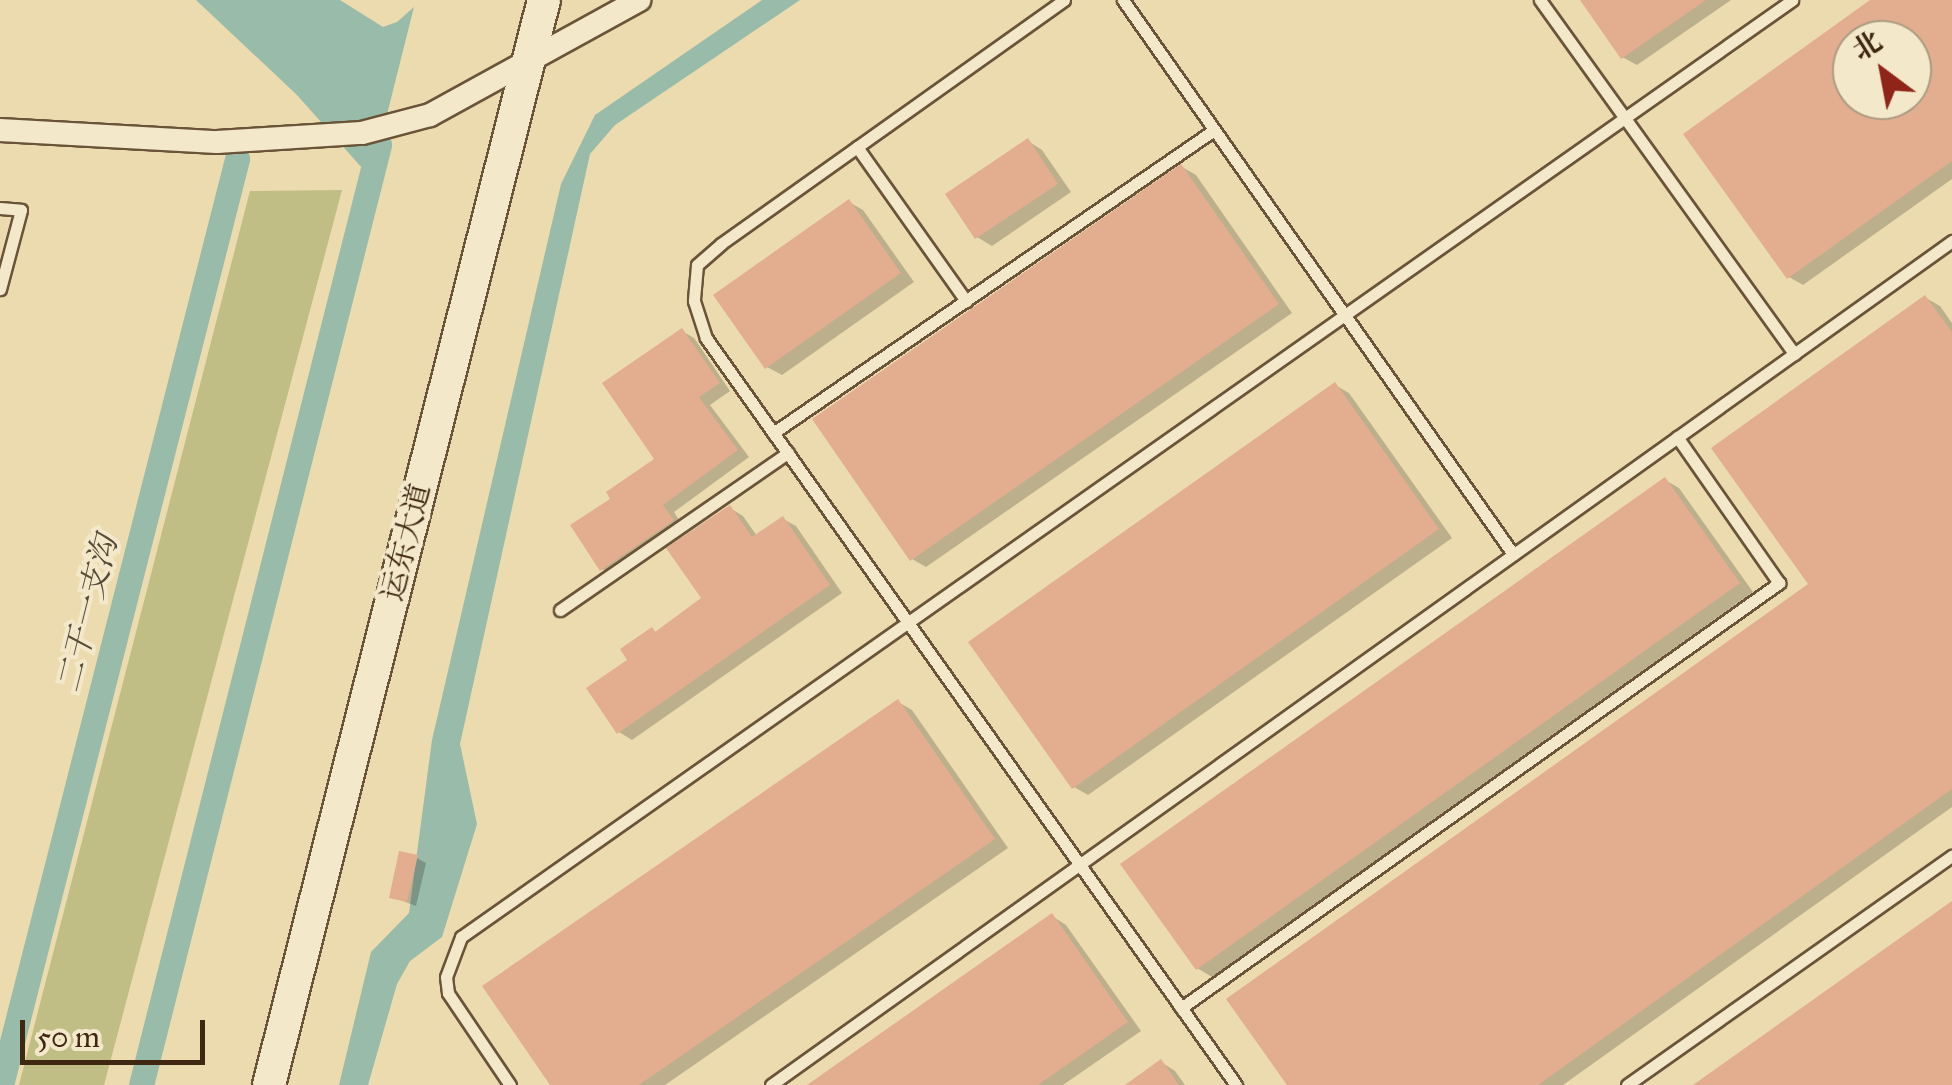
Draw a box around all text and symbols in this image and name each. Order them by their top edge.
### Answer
north arrow [1832,20,1932,120]
text: 北 [1846,24,1888,68]
street label: 运东大道 [374,479,438,605]
water label: 二干一支沟 [50,532,126,696]
scale bar [25,1000,210,1062]
text: 50 m [37,1019,100,1055]

